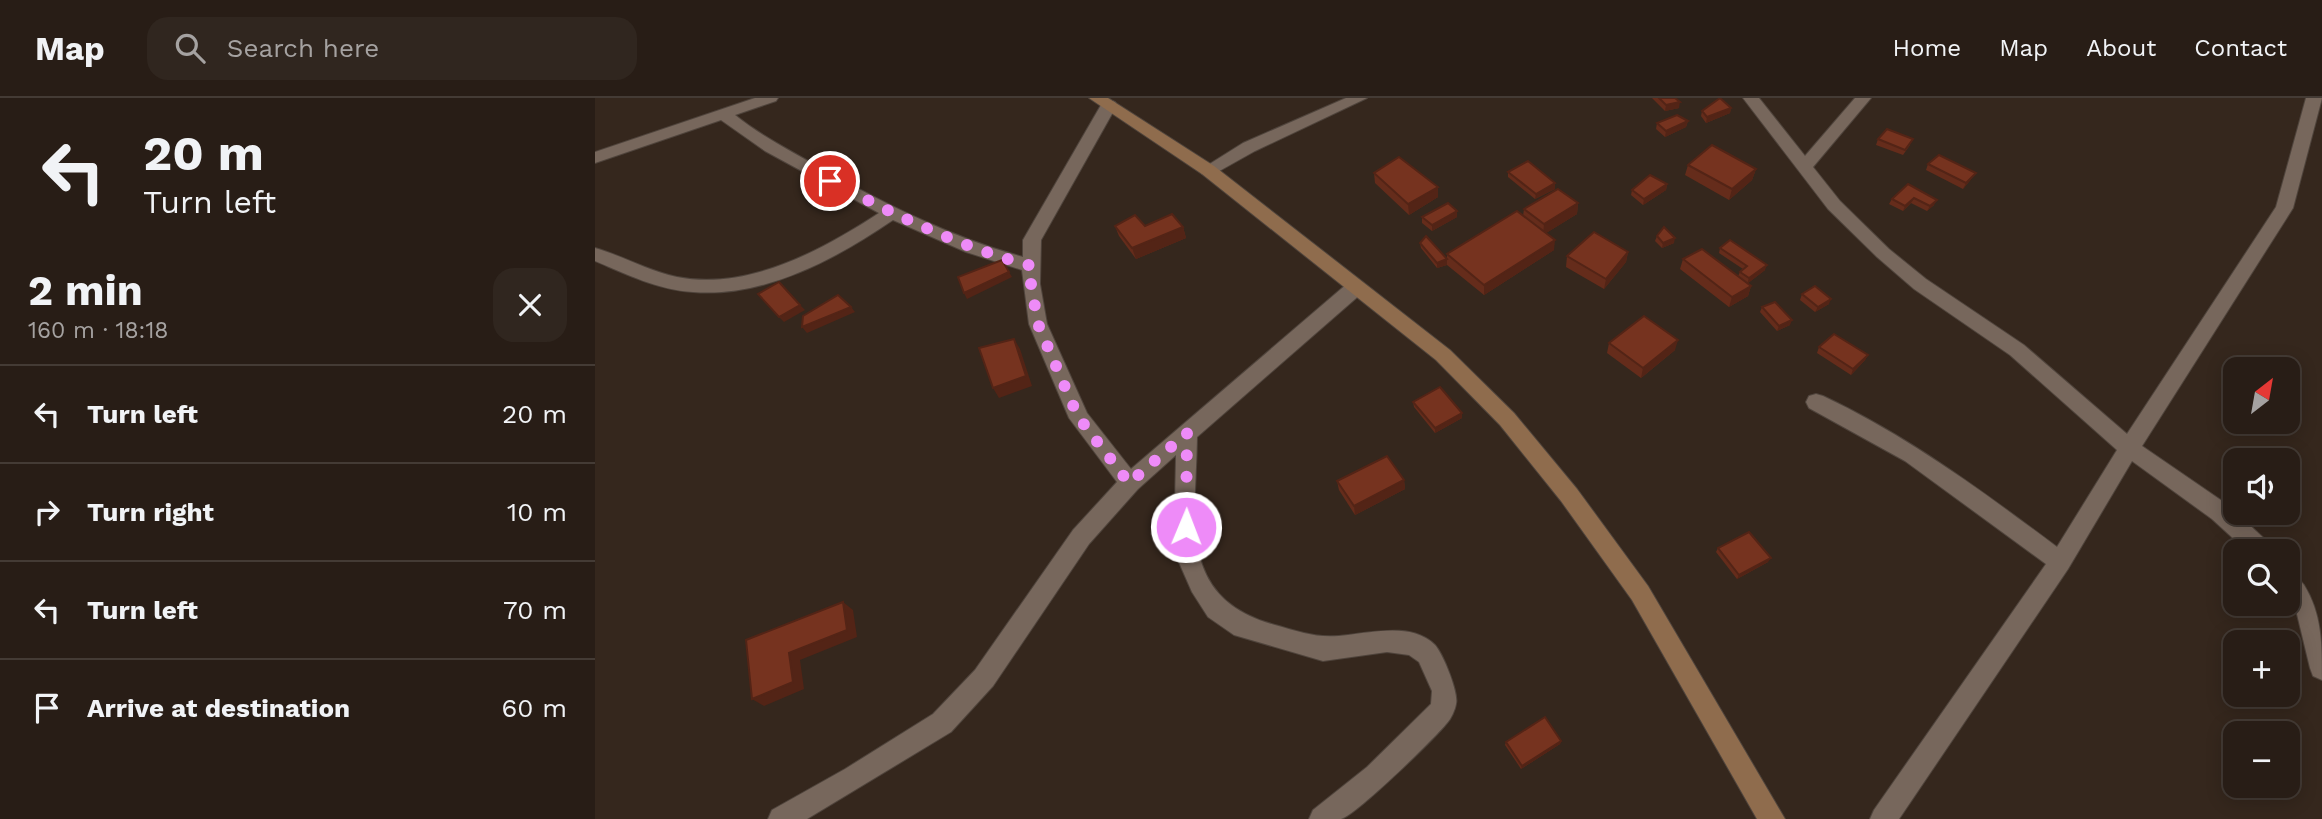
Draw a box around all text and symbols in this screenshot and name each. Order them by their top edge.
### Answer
search box [147,17,637,80]
text: Map [35,29,105,68]
icon: search [171,29,209,67]
text: Search here [227,33,379,63]
text: Home [1893,34,1961,62]
text: Map [1999,34,2048,62]
text: About [2086,34,2156,62]
text: Contact [2194,34,2287,62]
text: 20 m [143,124,264,182]
icon: left [28,126,119,217]
pin [800,151,860,211]
icon: arrive [811,162,849,200]
text: Turn left [143,183,276,221]
text: 2 min [28,266,143,315]
button: close [493,268,567,342]
text: 160 m · 18:18 [28,317,169,344]
north arrow [2223,357,2299,434]
map controls [2223,357,2300,798]
icon: left [28,395,66,433]
text: Turn left [87,399,198,429]
text: 20 m [502,399,567,429]
button: sound [2223,448,2300,525]
position arrow [1149,490,1223,564]
icon: right [28,493,66,531]
text: Turn right [87,497,214,527]
text: 10 m [507,497,567,527]
button: search [2223,539,2300,616]
icon: left [28,591,66,629]
text: Turn left [87,595,198,625]
text: 70 m [503,595,567,625]
button: + [2223,630,2300,707]
icon: arrive [28,689,66,727]
text: Arrive at destination [87,693,350,723]
text: 60 m [501,693,567,723]
button: − [2223,721,2300,798]

